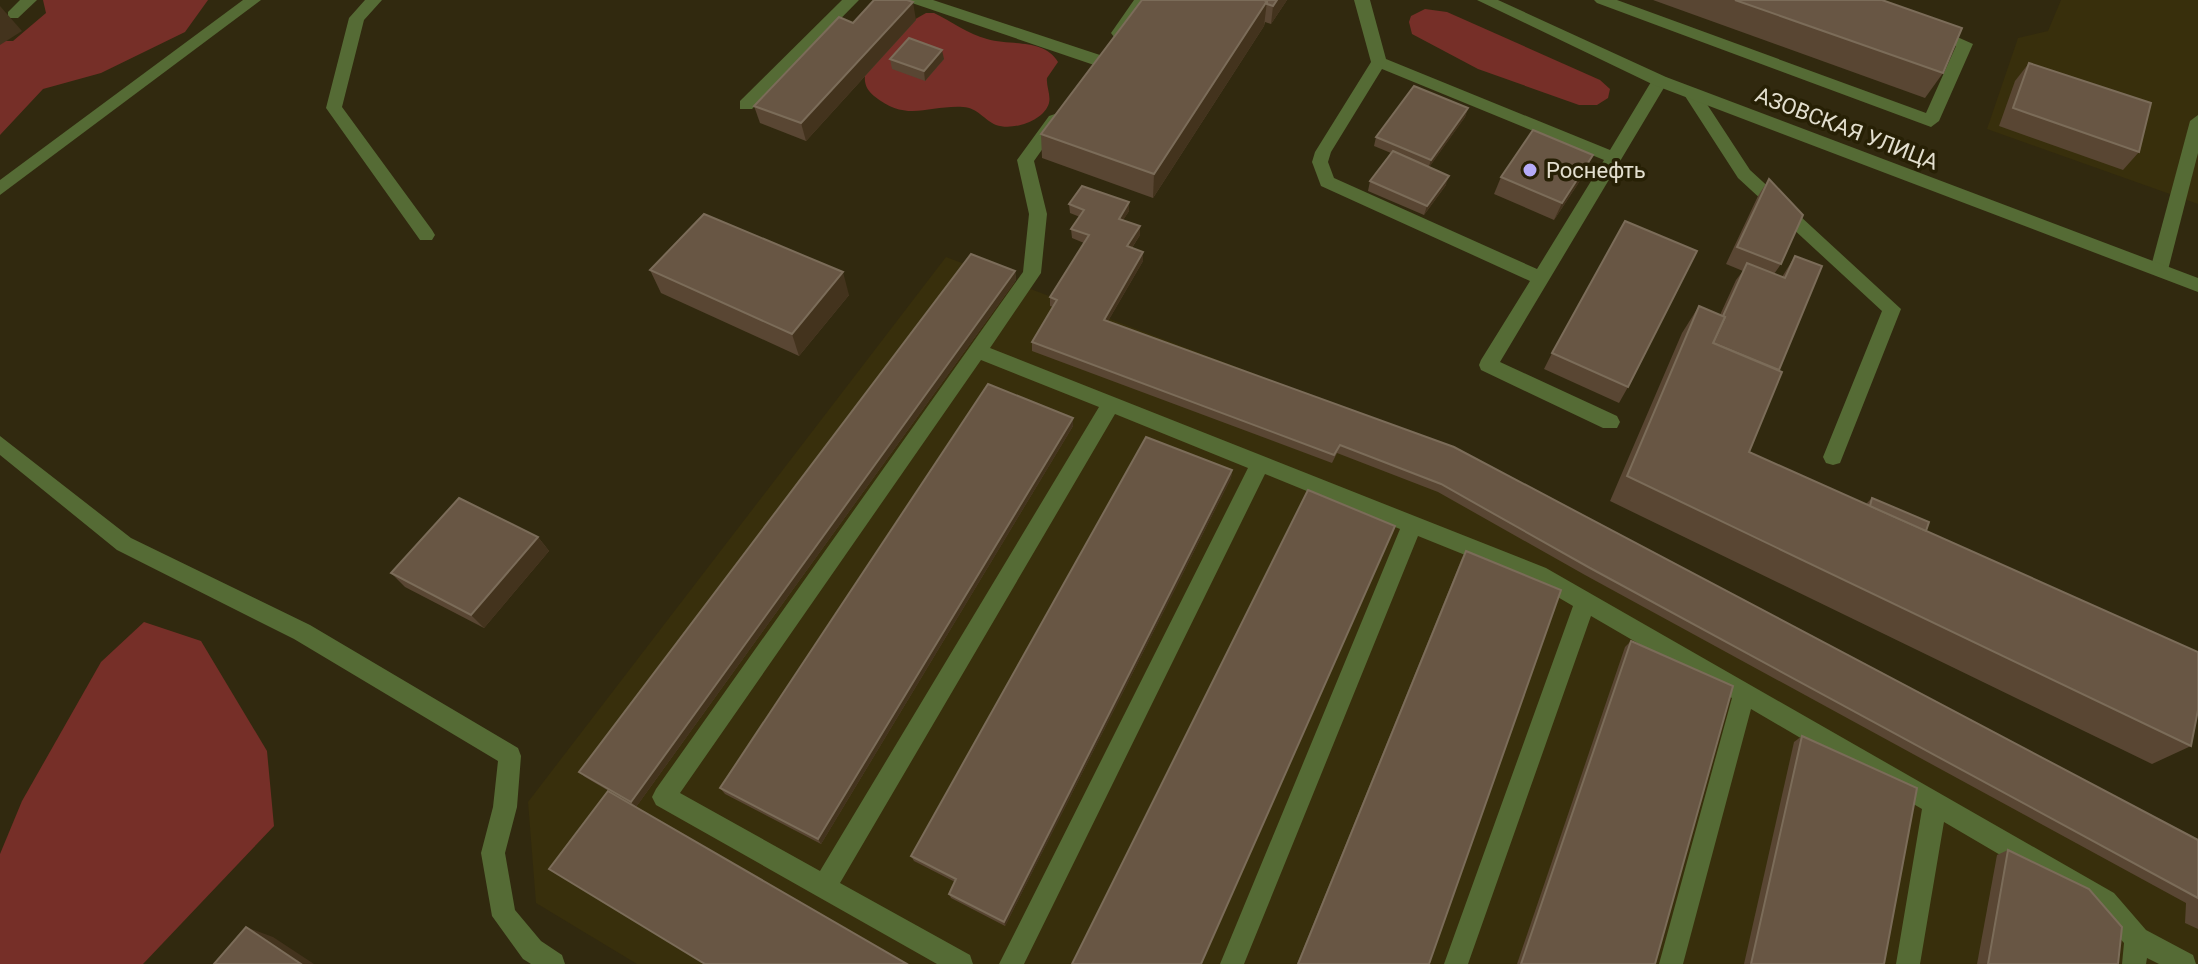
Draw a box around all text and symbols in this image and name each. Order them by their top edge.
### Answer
street label: АЗОВСКАЯ УЛИЦА [1752,82,1942,175]
place label: Роснефть [1546,158,1646,183]
marker: Роснефть [1521,161,1539,179]

